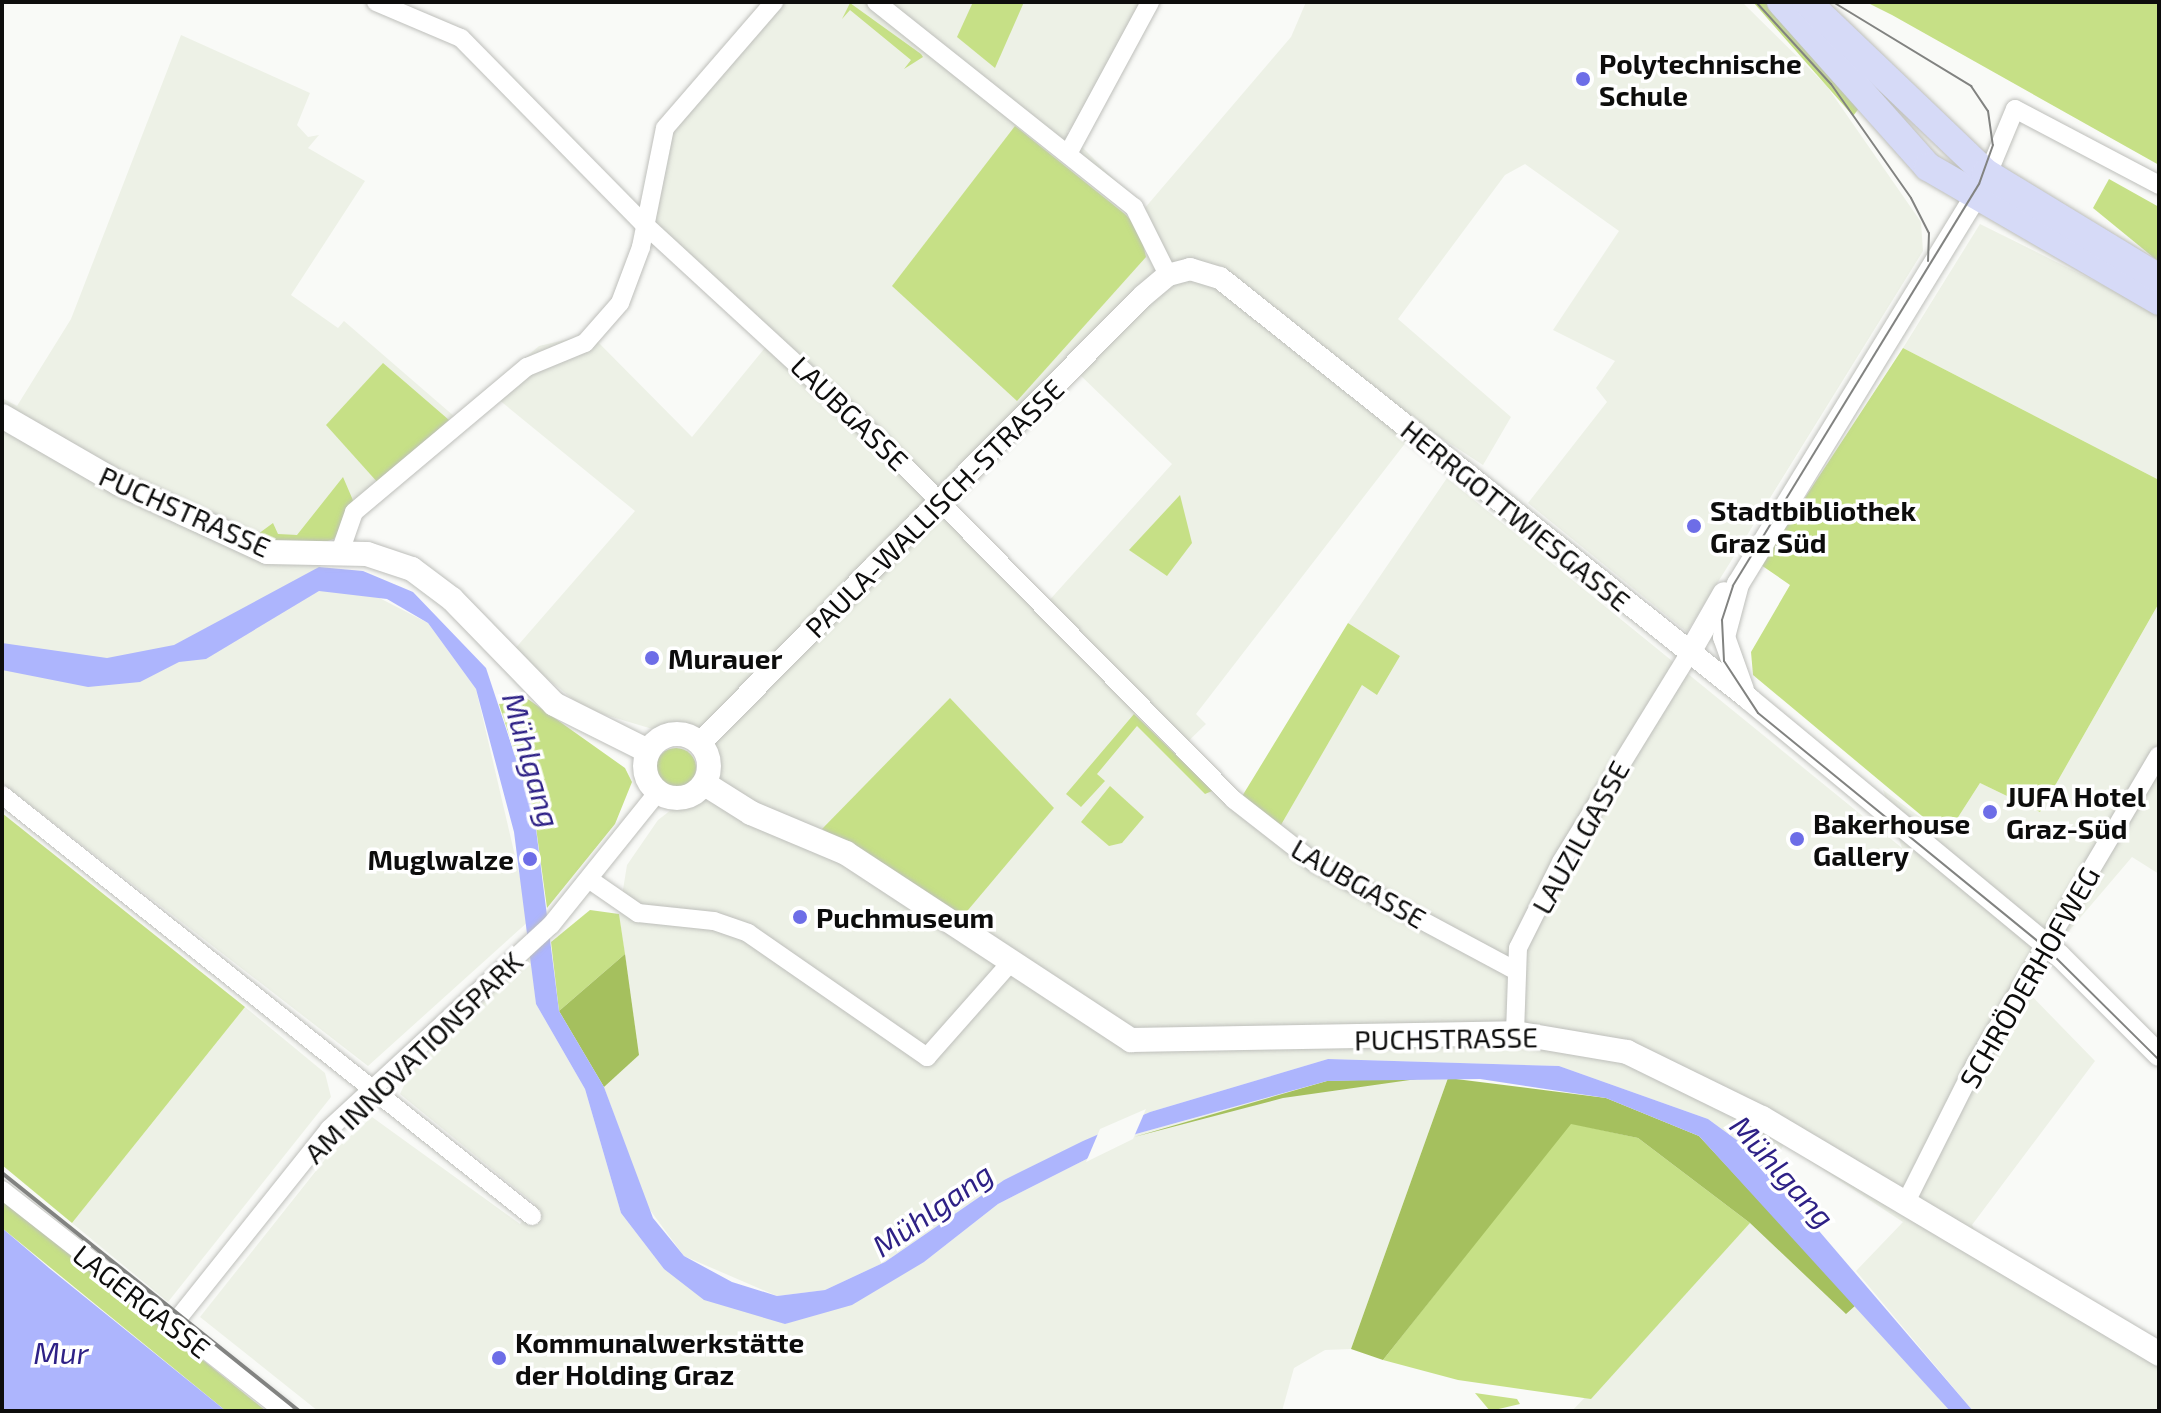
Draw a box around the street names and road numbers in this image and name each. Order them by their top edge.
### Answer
street label: LAUBGASSE [784,349,916,477]
street label: PAULA-WALLISCH-STRASSE [798,372,1070,644]
street label: HERRGOTTWIESGASSE [1395,412,1637,618]
street label: PUCHSTRASSE [94,458,276,564]
street label: LAUZILGASSE [1524,755,1636,919]
street label: LAUBGASSE [1286,831,1432,935]
street label: SCHRÖDERHOFWEG [1952,860,2106,1094]
street label: AM INNOVATIONSPARK [297,944,529,1170]
street label: PUCHSTRASSE [1354,1020,1538,1056]
street label: LAGERGASSE [67,1237,217,1365]

